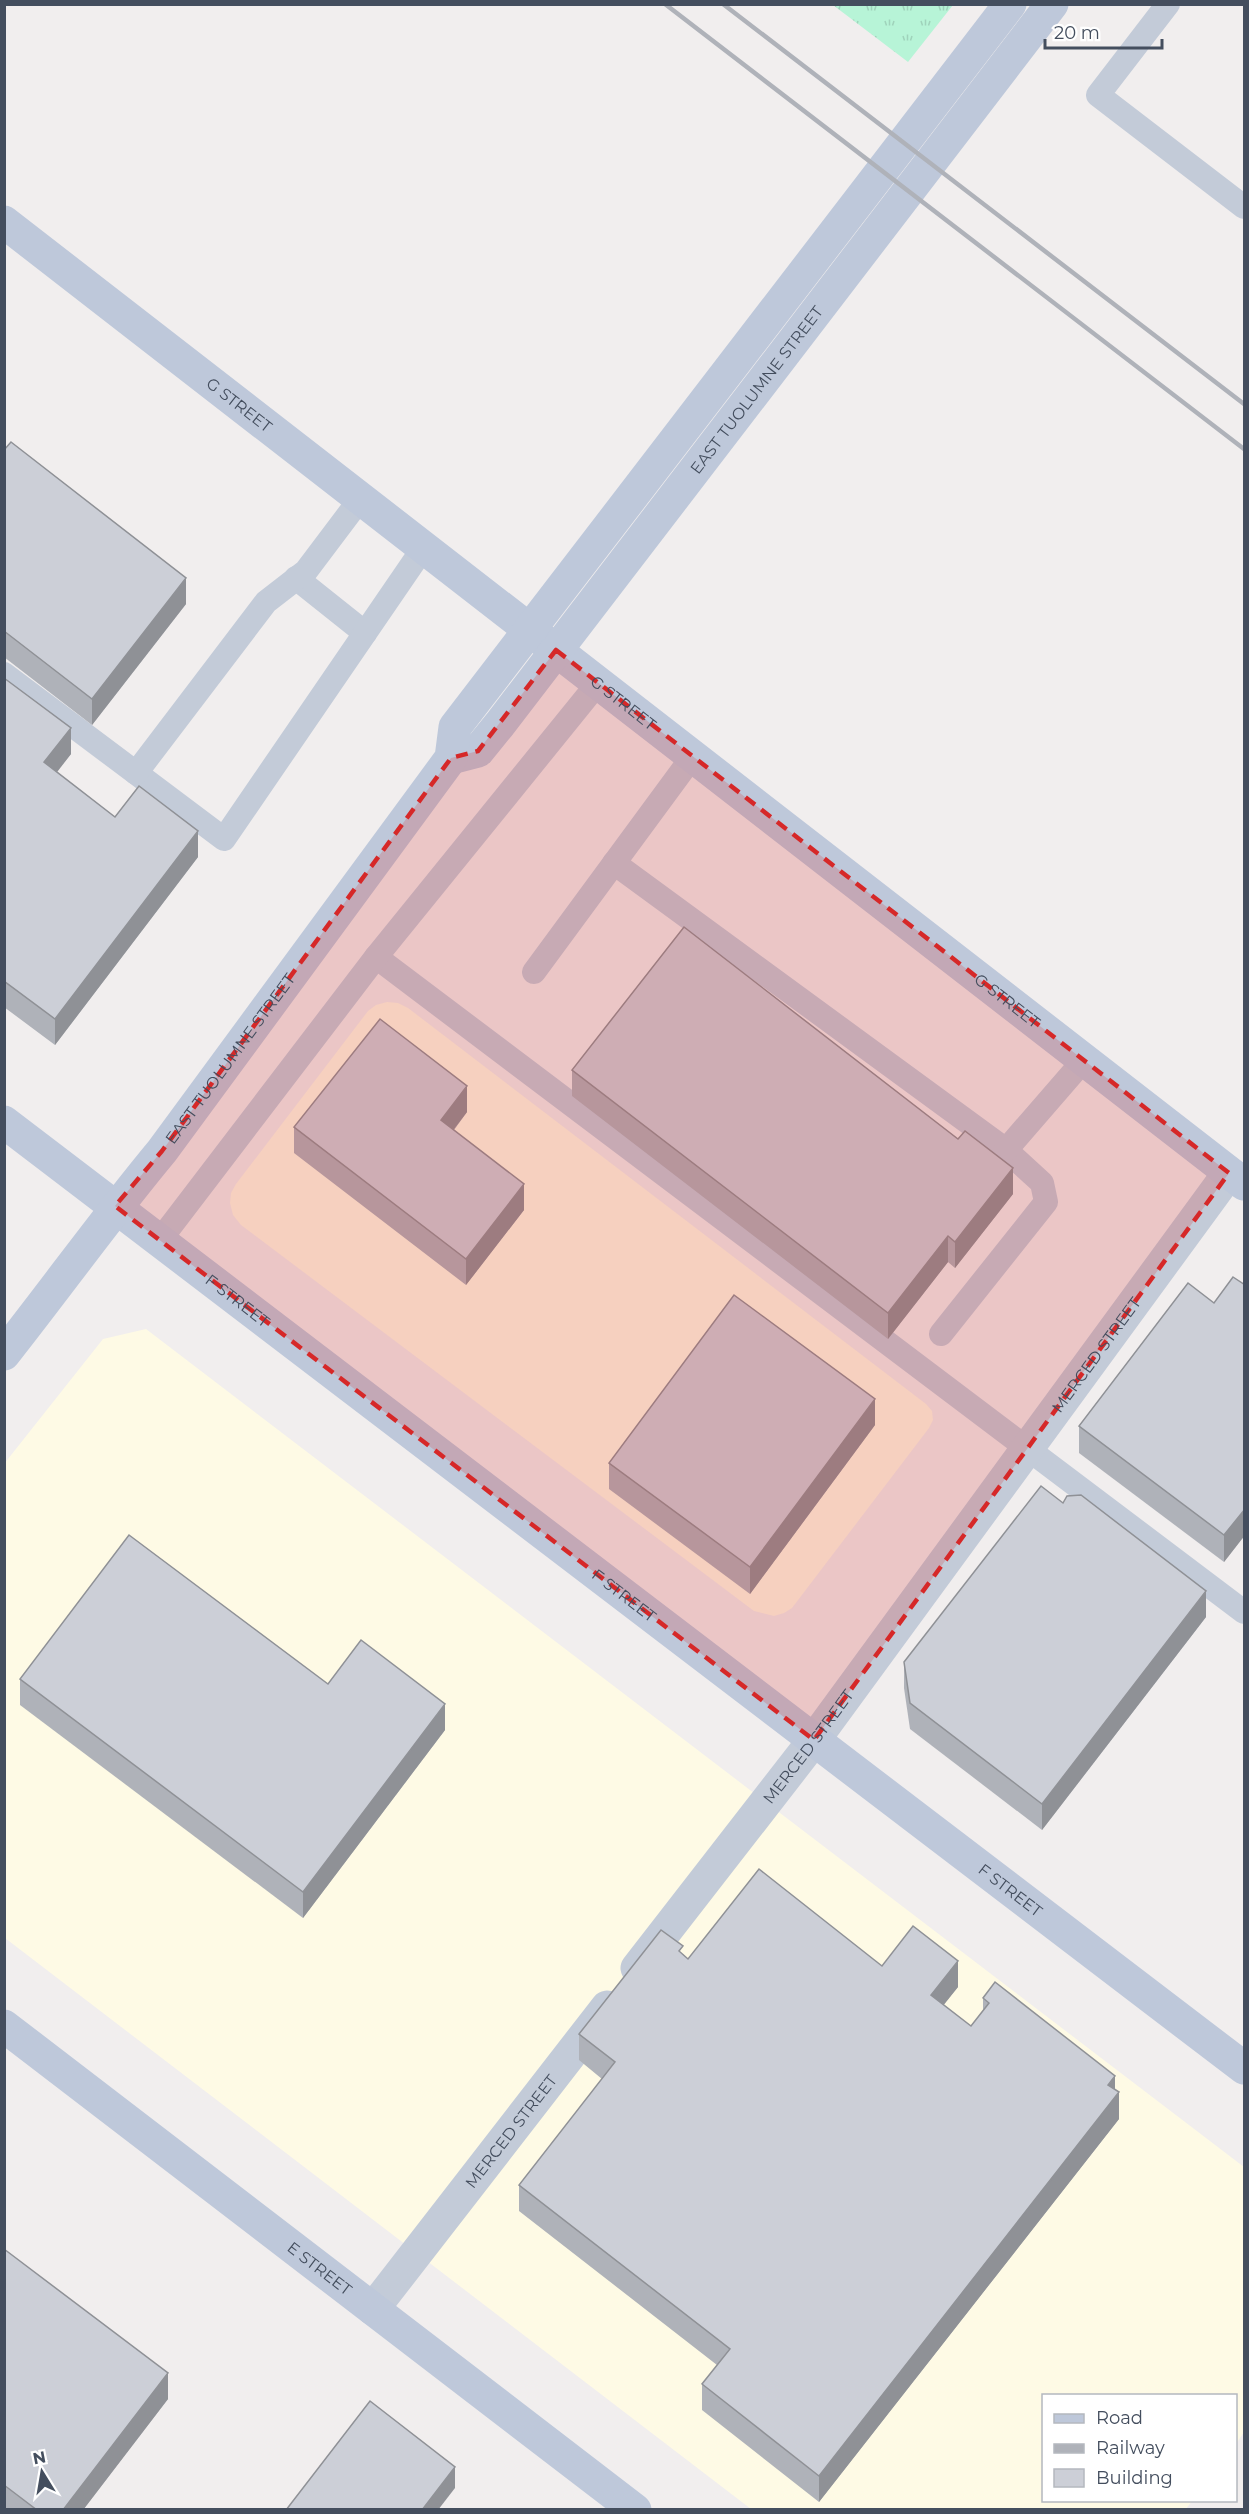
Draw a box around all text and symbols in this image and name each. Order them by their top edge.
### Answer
scale bar [1045,12,1162,50]
text: 20 m [1054,22,1100,44]
street label: EAST TUOLUMNE STREET [686,302,828,478]
street label: G STREET [203,374,276,437]
street label: G STREET [587,672,660,735]
street label: EAST TUOLUMNE STREET [162,969,300,1148]
street label: G STREET [971,970,1044,1033]
street label: F STREET [202,1270,274,1332]
street label: MERCED STREET [1048,1293,1145,1416]
street label: F STREET [588,1565,660,1626]
street label: MERCED STREET [759,1685,858,1808]
street label: F STREET [974,1860,1047,1921]
street label: MERCED STREET [461,2070,562,2192]
street label: E STREET [284,2238,356,2300]
legend [1042,2394,1237,2502]
text: Road [1096,2407,1143,2429]
text: Railway [1096,2437,1165,2459]
north arrow [12,2442,72,2502]
text: N [31,2447,47,2468]
text: Building [1096,2467,1173,2489]

